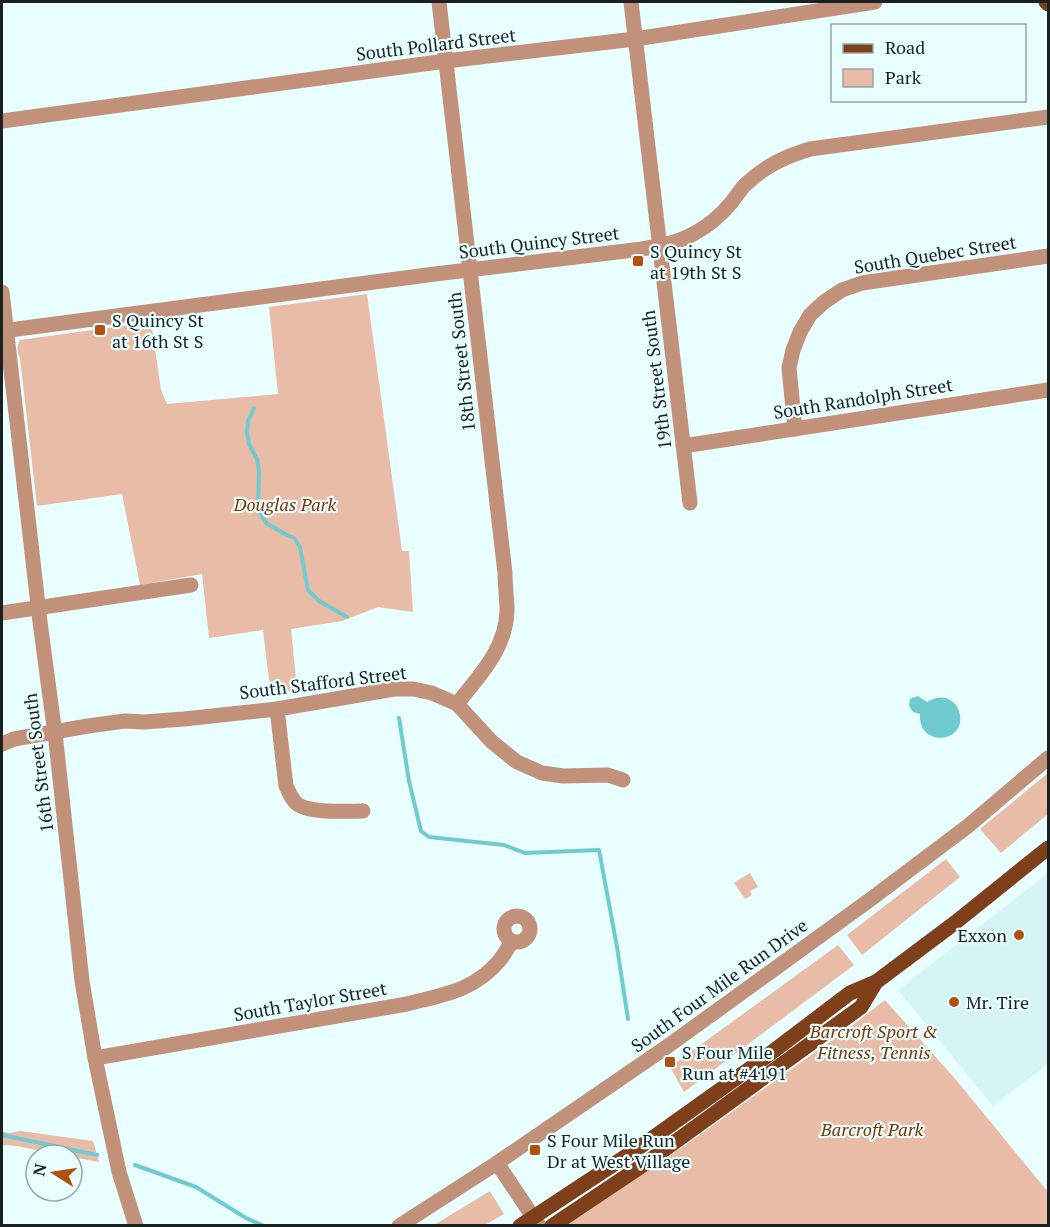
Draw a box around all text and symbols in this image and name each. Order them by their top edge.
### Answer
street label: South Pollard Street [355,22,518,66]
legend [831,24,1026,102]
text: Road [885,35,925,59]
text: Park [885,65,922,89]
street label: South Quincy Street [458,220,621,264]
street label: South Quebec Street [852,229,1018,279]
place label: S Quincy St at 19th St S [650,239,742,284]
marker: S Quincy St at 19th St S [631,254,645,268]
street label: 18th Street South [442,291,480,433]
place label: S Quincy St at 16th St S [112,308,204,353]
street label: 19th Street South [635,308,676,451]
marker: S Quincy St at 16th St S [93,323,107,337]
street label: South Randolph Street [772,372,955,424]
park label: Douglas Park [233,492,337,516]
street label: South Stafford Street [238,660,408,704]
street label: 16th Street South [17,691,58,834]
street label: South Four Mile Run Drive [626,913,812,1057]
place label: Exxon [958,923,1007,947]
marker: Exxon [1012,928,1026,942]
street label: South Taylor Street [232,976,389,1026]
place label: Mr. Tire [966,990,1029,1014]
marker: Mr. Tire [947,995,961,1009]
park label: Barcroft Sport & Fitness, Tennis [809,1019,938,1064]
place label: S Four Mile Run at #4191 [682,1040,787,1085]
marker: S Four Mile Run at #4191 [663,1055,677,1069]
park label: Barcroft Park [820,1117,924,1141]
place label: S Four Mile Run Dr at West Village [547,1128,690,1173]
north arrow [24,1143,84,1203]
marker: S Four Mile Run Dr at West Village [528,1143,542,1157]
text: N [27,1162,51,1178]

